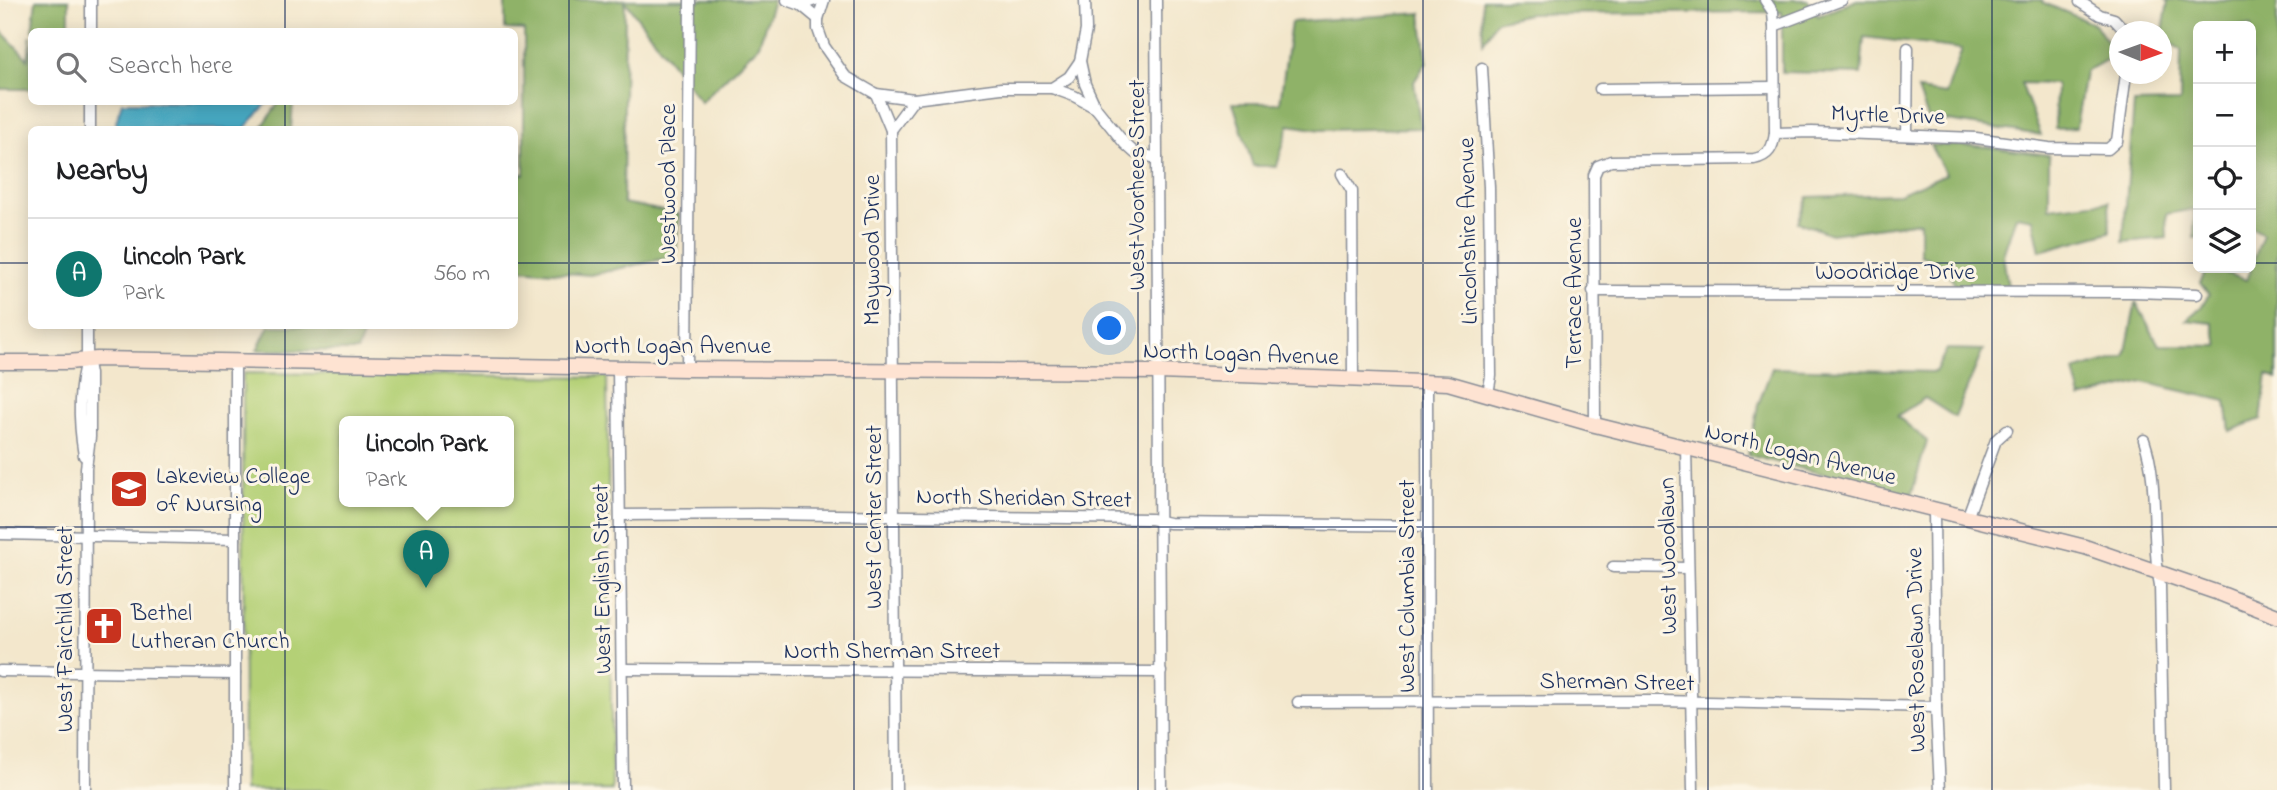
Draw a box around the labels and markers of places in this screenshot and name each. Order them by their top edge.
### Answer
place label: Lakeview College of Nursing [156,460,311,523]
school or university icon: Lakeview College of Nursing [108,468,150,510]
pin: A [403,530,449,588]
place label: Bethel Lutheran Church [130,597,290,660]
church icon: Bethel Lutheran Church [83,605,125,647]

